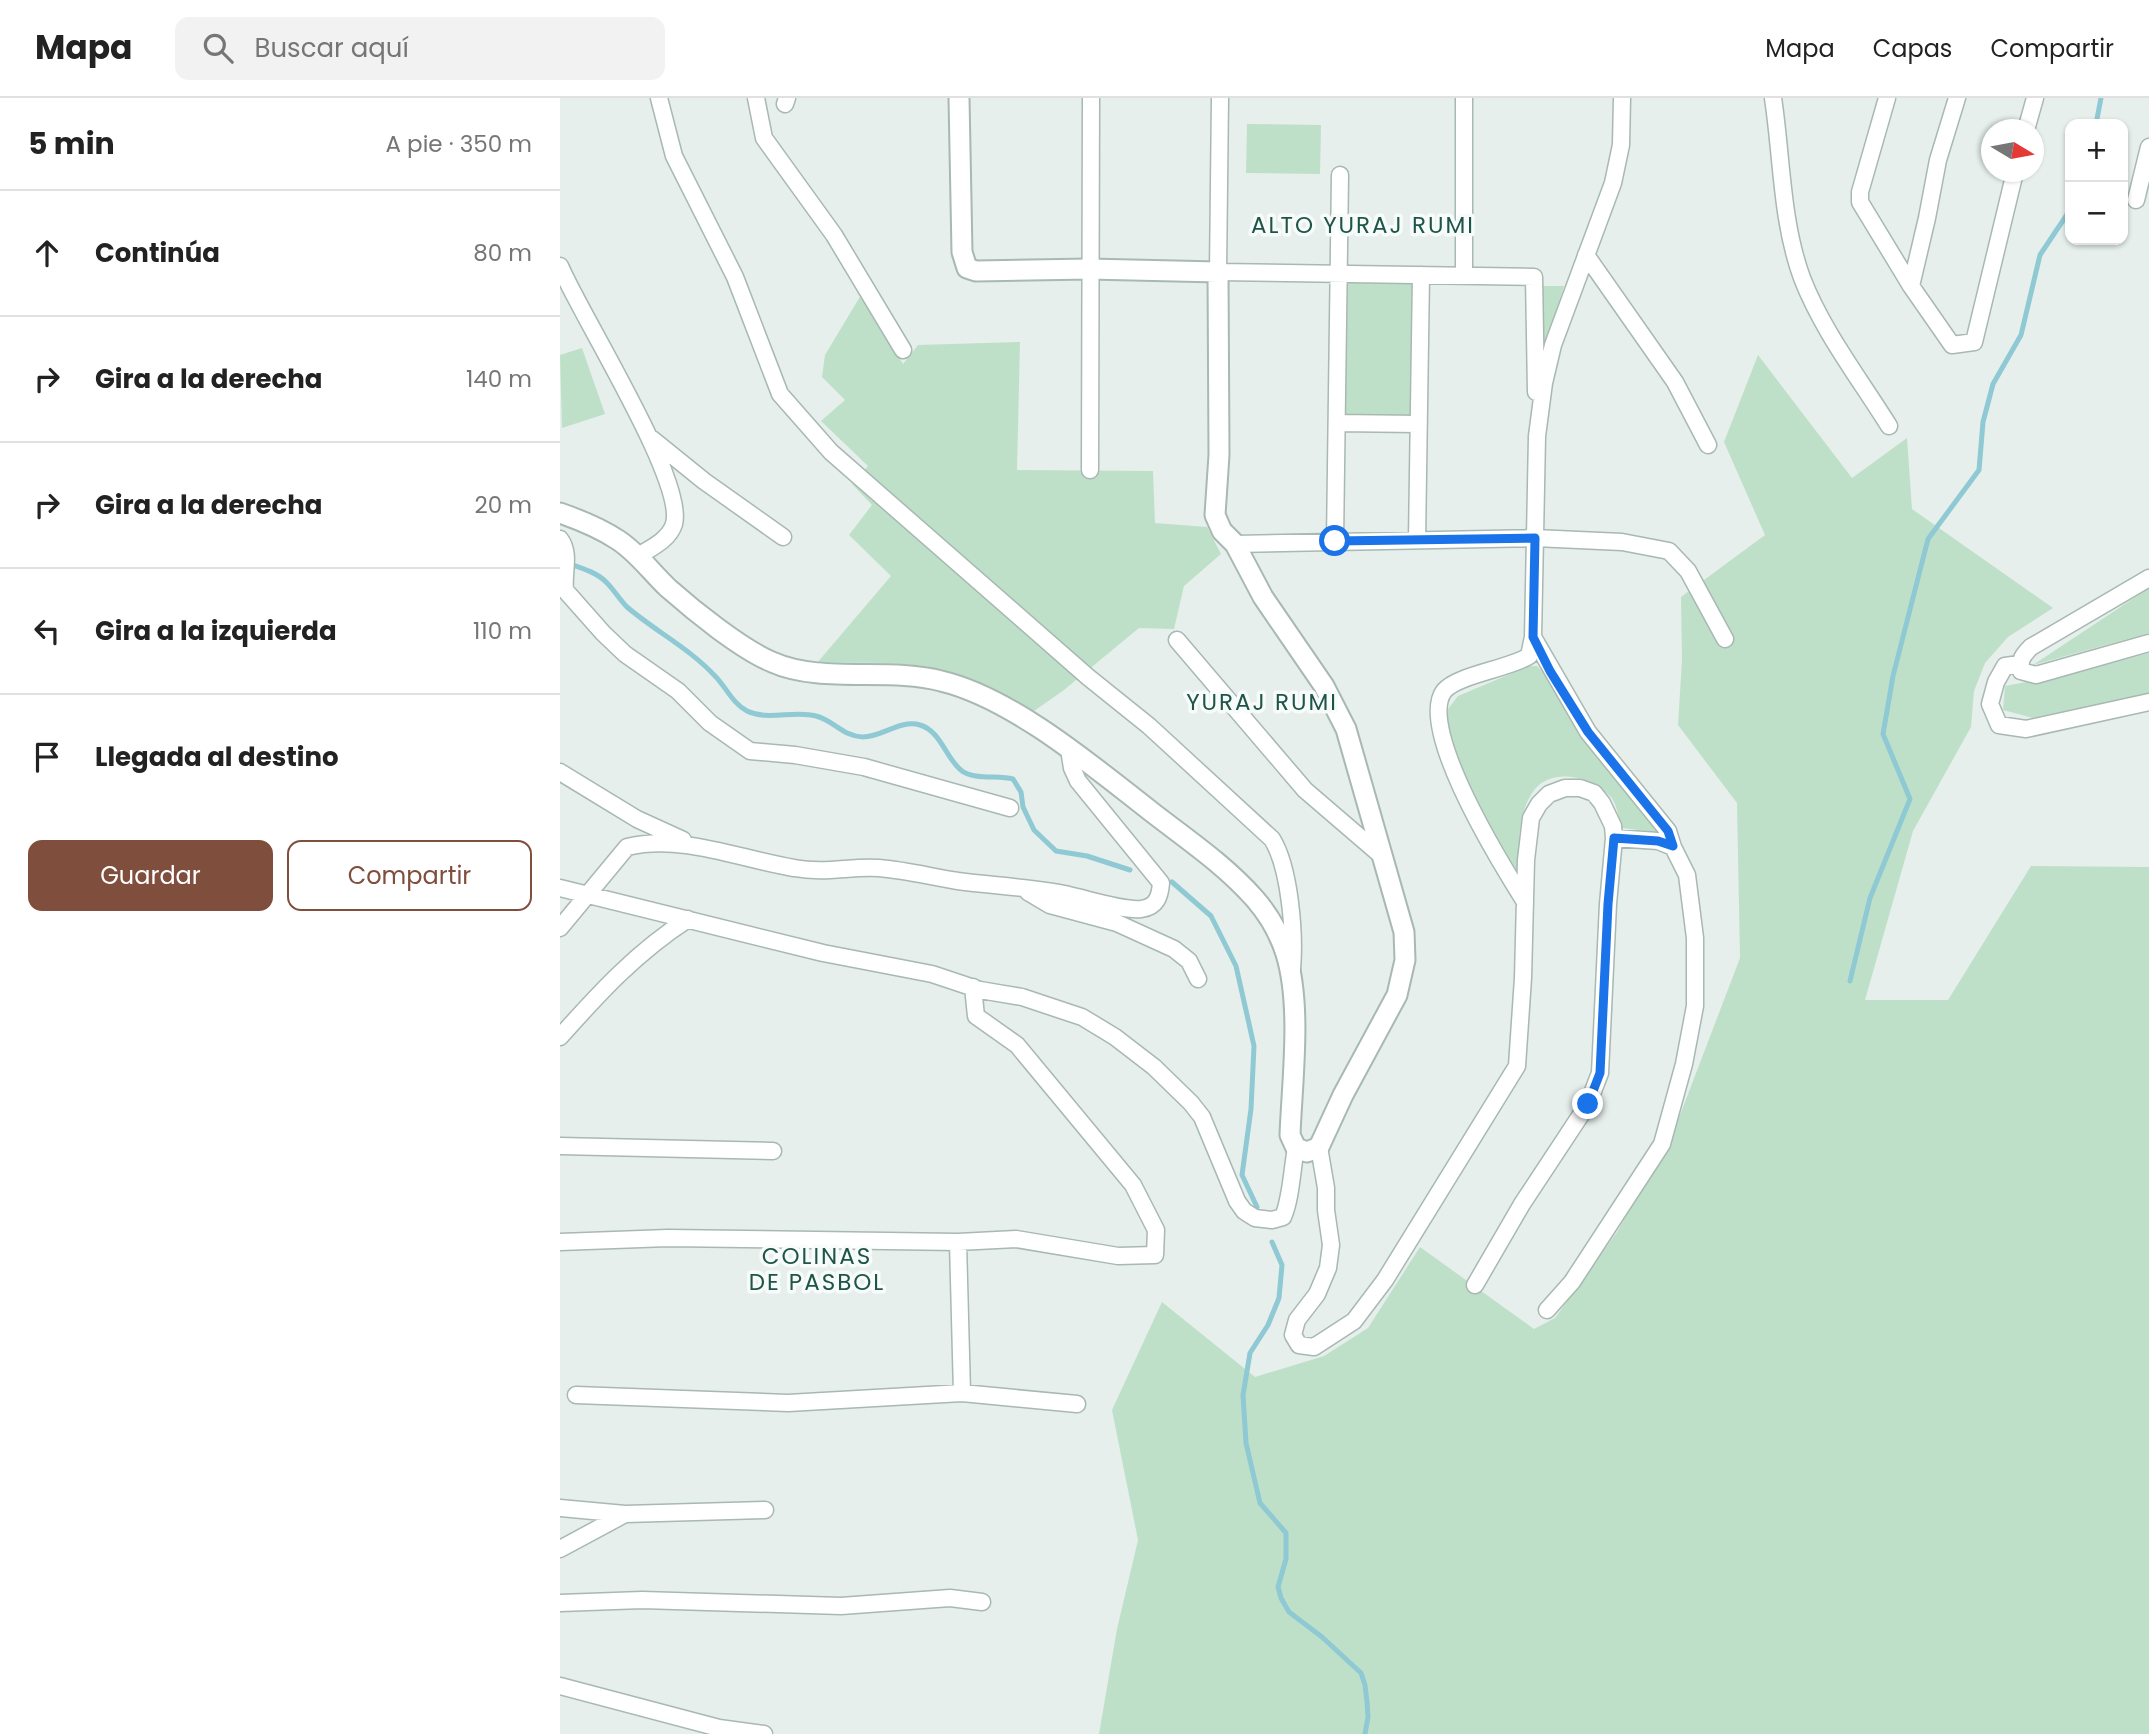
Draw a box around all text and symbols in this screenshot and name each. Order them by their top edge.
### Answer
search box [175,17,665,80]
text: Mapa [35,24,133,71]
icon: search [199,29,237,67]
text: Buscar aquí [255,30,409,66]
text: Mapa [1765,32,1835,65]
text: Capas [1873,32,1952,65]
text: Compartir [1990,32,2114,65]
north arrow [1981,119,2044,182]
map controls [2065,119,2128,245]
button: + [2065,119,2128,182]
text: 5 min [28,122,115,165]
text: A pie · 350 m [385,128,532,160]
button: − [2065,182,2128,245]
district label: ALTO YURAJ RUMI [1251,209,1475,241]
icon: ahead [28,234,66,272]
text: Continúa [95,235,220,271]
text: 80 m [473,237,532,269]
icon: right [28,360,66,398]
text: Gira a la derecha [95,361,323,397]
text: 140 m [466,363,532,395]
icon: right [28,486,66,524]
text: Gira a la derecha [95,487,323,523]
text: 20 m [474,489,532,521]
route start [1319,525,1350,556]
icon: left [28,612,66,650]
text: Gira a la izquierda [95,613,337,649]
text: 110 m [473,615,532,647]
district label: YURAJ RUMI [1186,686,1338,718]
icon: arrive [28,738,66,776]
text: Llegada al destino [95,739,339,775]
button: Guardar [28,840,273,911]
button: Compartir [287,840,532,911]
route end [1572,1088,1603,1119]
district label: COLINAS DE PASBOL [749,1240,885,1298]

